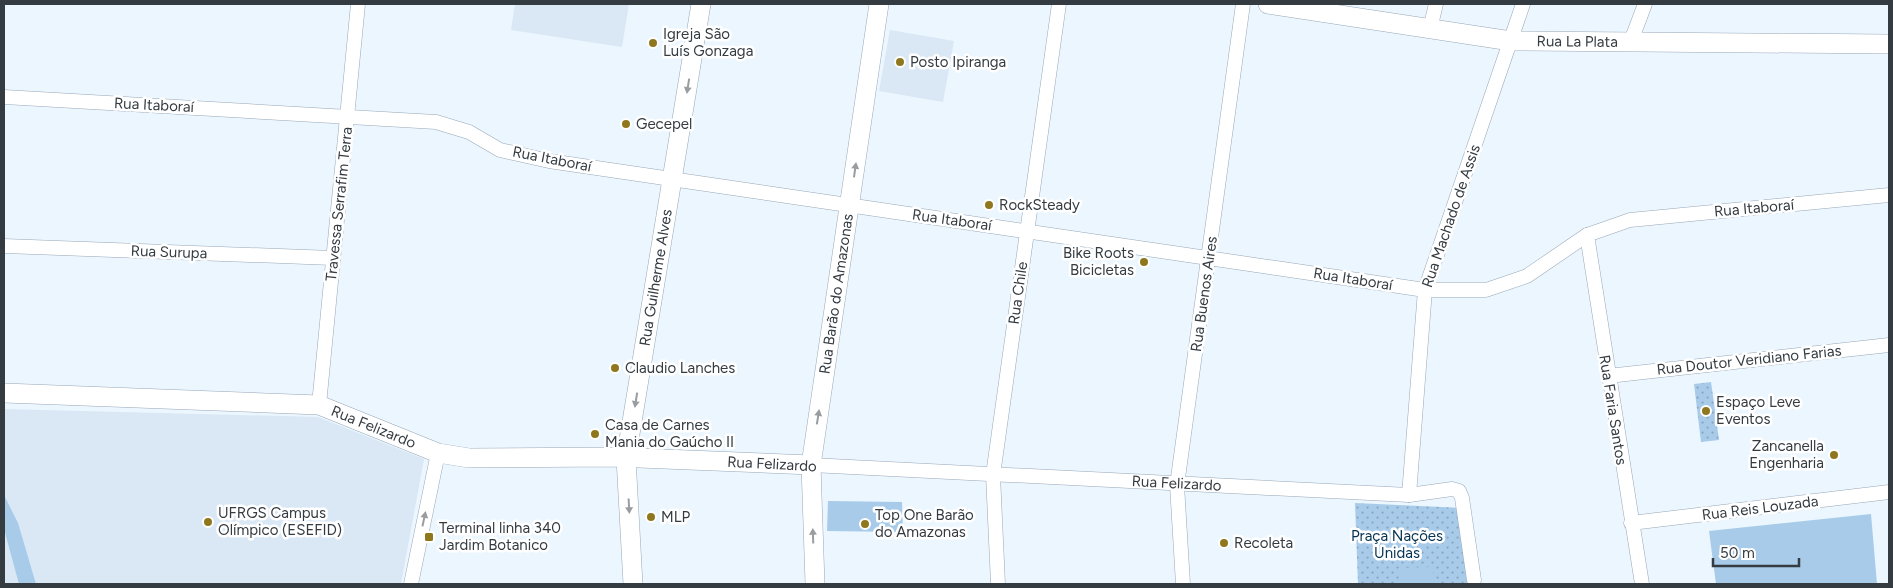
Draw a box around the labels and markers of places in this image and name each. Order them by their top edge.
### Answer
place label: Igreja São Luís Gonzaga [663,25,753,60]
marker: Igreja São Luís Gonzaga [647,37,659,49]
place label: Posto Ipiranga [910,53,1006,71]
marker: Posto Ipiranga [894,56,906,68]
place label: Gecepel [636,115,692,133]
marker: Gecepel [620,118,632,130]
place label: RockSteady [999,196,1080,214]
marker: RockSteady [983,199,995,211]
place label: Bike Roots Bicicletas [1063,244,1134,279]
marker: Bike Roots Bicicletas [1138,256,1150,268]
place label: Claudio Lanches [625,359,735,377]
marker: Claudio Lanches [609,362,621,374]
place label: Espaço Leve Eventos [1716,393,1801,428]
marker: Espaço Leve Eventos [1700,405,1712,417]
place label: Casa de Carnes Mania do Gaúcho II [605,416,734,451]
marker: Casa de Carnes Mania do Gaúcho II [589,428,601,440]
place label: Zancanella Engenharia [1749,437,1824,472]
marker: Zancanella Engenharia [1828,449,1840,461]
place label: UFRGS Campus Olímpico (ESEFID) [218,504,342,539]
place label: Top One Barão do Amazonas [875,506,974,541]
place label: MLP [661,508,690,526]
marker: MLP [645,511,657,523]
marker: UFRGS Campus Olímpico (ESEFID) [202,516,214,528]
marker: Top One Barão do Amazonas [859,518,871,530]
place label: Terminal linha 340 Jardim Botanico [439,519,561,554]
marker: Terminal linha 340 Jardim Botanico [423,531,435,543]
place label: Recoleta [1234,534,1293,552]
marker: Recoleta [1218,537,1230,549]

